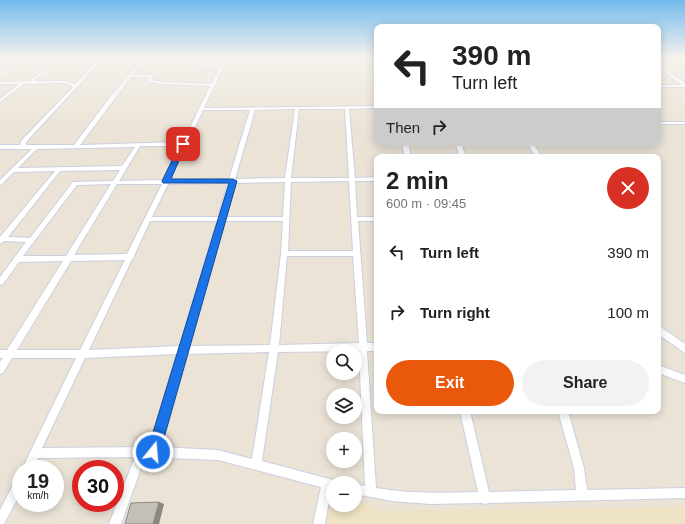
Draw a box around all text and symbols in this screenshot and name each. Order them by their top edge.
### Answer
icon: left [386,40,438,92]
text: 390 m [452,40,531,71]
text: Turn left [452,73,517,93]
icon: right [428,116,450,138]
text: Then [386,119,420,136]
pin [166,127,200,161]
icon: arrive [172,133,194,155]
text: 2 min [386,167,449,194]
button: close [607,167,649,209]
text: 600 m · 09:45 [386,196,466,211]
icon: left [386,241,408,263]
text: Turn left [420,244,479,261]
text: 390 m [607,244,649,261]
icon: right [386,301,408,323]
text: Turn right [420,304,490,321]
text: 100 m [607,304,649,321]
map controls [326,344,362,512]
button: search [326,344,362,380]
button: Exit [386,360,514,406]
button: Share [522,360,649,406]
button: layers [326,388,362,424]
position arrow [132,431,174,473]
button: + [326,432,362,468]
speed limit sign: 30 [72,460,124,512]
text: 19 [27,470,49,492]
button: − [326,476,362,512]
text: km/h [27,490,49,501]

